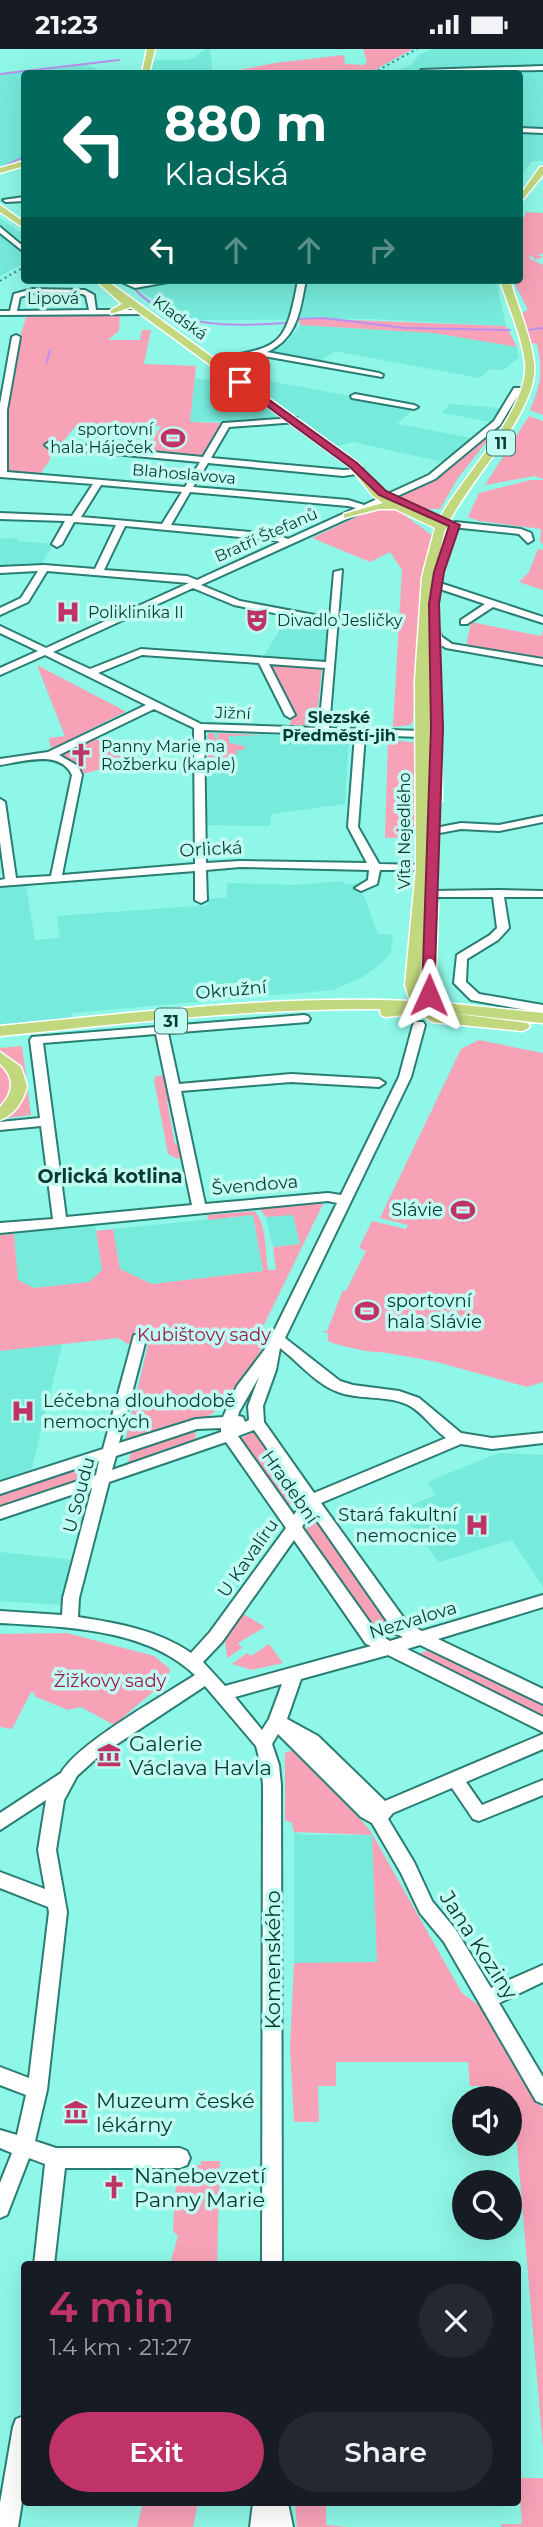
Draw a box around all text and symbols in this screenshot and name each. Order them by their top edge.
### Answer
text: 21:23 [35,9,98,41]
text: 880 m [164,94,327,153]
icon: left [49,98,140,189]
text: Kladská [164,154,289,193]
icon: left [144,231,182,269]
icon: ahead [217,231,255,269]
icon: ahead [290,231,328,269]
icon: right [363,231,401,269]
street label: Lipová [27,289,79,308]
street label: Kladská [149,292,211,344]
pin [210,352,270,412]
icon: arrive [221,363,259,401]
place label: sportovní hala Háječek [50,420,154,457]
sports icon: sportovní hala Háječek [159,424,187,452]
road number: 11 [487,431,515,455]
street label: Blahoslavova [131,460,237,488]
street label: Bratří Štefanů [212,504,320,566]
hospital icon: Poliklinika II [54,598,82,626]
place label: Poliklinika II [88,603,184,622]
theatre icon: Divadlo Jesličky [243,606,271,634]
place label: Divadlo Jesličky [277,611,403,630]
street label: Jižní [214,703,252,723]
district label: Slezské Předměstí-jih [282,708,396,745]
place label: Panny Marie na Rožberku (kaple) [101,737,236,774]
church icon: Panny Marie na Rožberku (kaple) [67,741,95,769]
street label: Víta Nejedlého [395,772,414,890]
street label: Orlická [179,836,243,862]
position arrow [392,958,466,1032]
street label: Okružní [195,976,269,1004]
road number: 31 [155,1009,187,1033]
district label: Orlická kotlina [37,1165,183,1188]
street label: Švendova [211,1170,299,1200]
sports icon: Slávie [449,1196,477,1224]
place label: Slávie [391,1199,443,1221]
place label: sportovní hala Slávie [387,1290,482,1333]
sports icon: sportovní hala Slávie [353,1297,381,1325]
park label: Kubištovy sady [137,1324,271,1346]
place label: Léčebna dlouhodobě nemocných [43,1390,235,1433]
hospital icon: Léčebna dlouhodobě nemocných [9,1397,37,1425]
street label: Hradební [257,1446,324,1529]
street label: U Soudu [58,1455,100,1535]
place label: Stará fakultní nemocnice [338,1504,458,1547]
hospital icon: Stará fakultní nemocnice [463,1511,491,1539]
street label: U Kavalíru [213,1514,283,1602]
street label: Nezvalova [367,1596,459,1644]
park label: Žižkovy sady [54,1670,167,1692]
place label: Galerie Václava Havla [129,1731,272,1780]
museum icon: Galerie Václava Havla [95,1741,123,1769]
street label: Jana Koziny [434,1885,524,2004]
street label: Komenského [260,1890,285,2030]
map controls [452,2086,522,2240]
button: sound [452,2086,522,2156]
place label: Muzeum české lékárny [96,2088,255,2137]
museum icon: Muzeum české lékárny [62,2098,90,2126]
place label: Nanebevzetí Panny Marie [134,2163,267,2212]
button: search [452,2170,522,2240]
church icon: Nanebevzetí Panny Marie [100,2173,128,2201]
text: 4 min [49,2281,174,2333]
button: close [419,2284,493,2358]
text: 1.4 km · 21:27 [49,2333,192,2361]
button: Exit [49,2412,264,2492]
button: Share [278,2412,493,2492]

